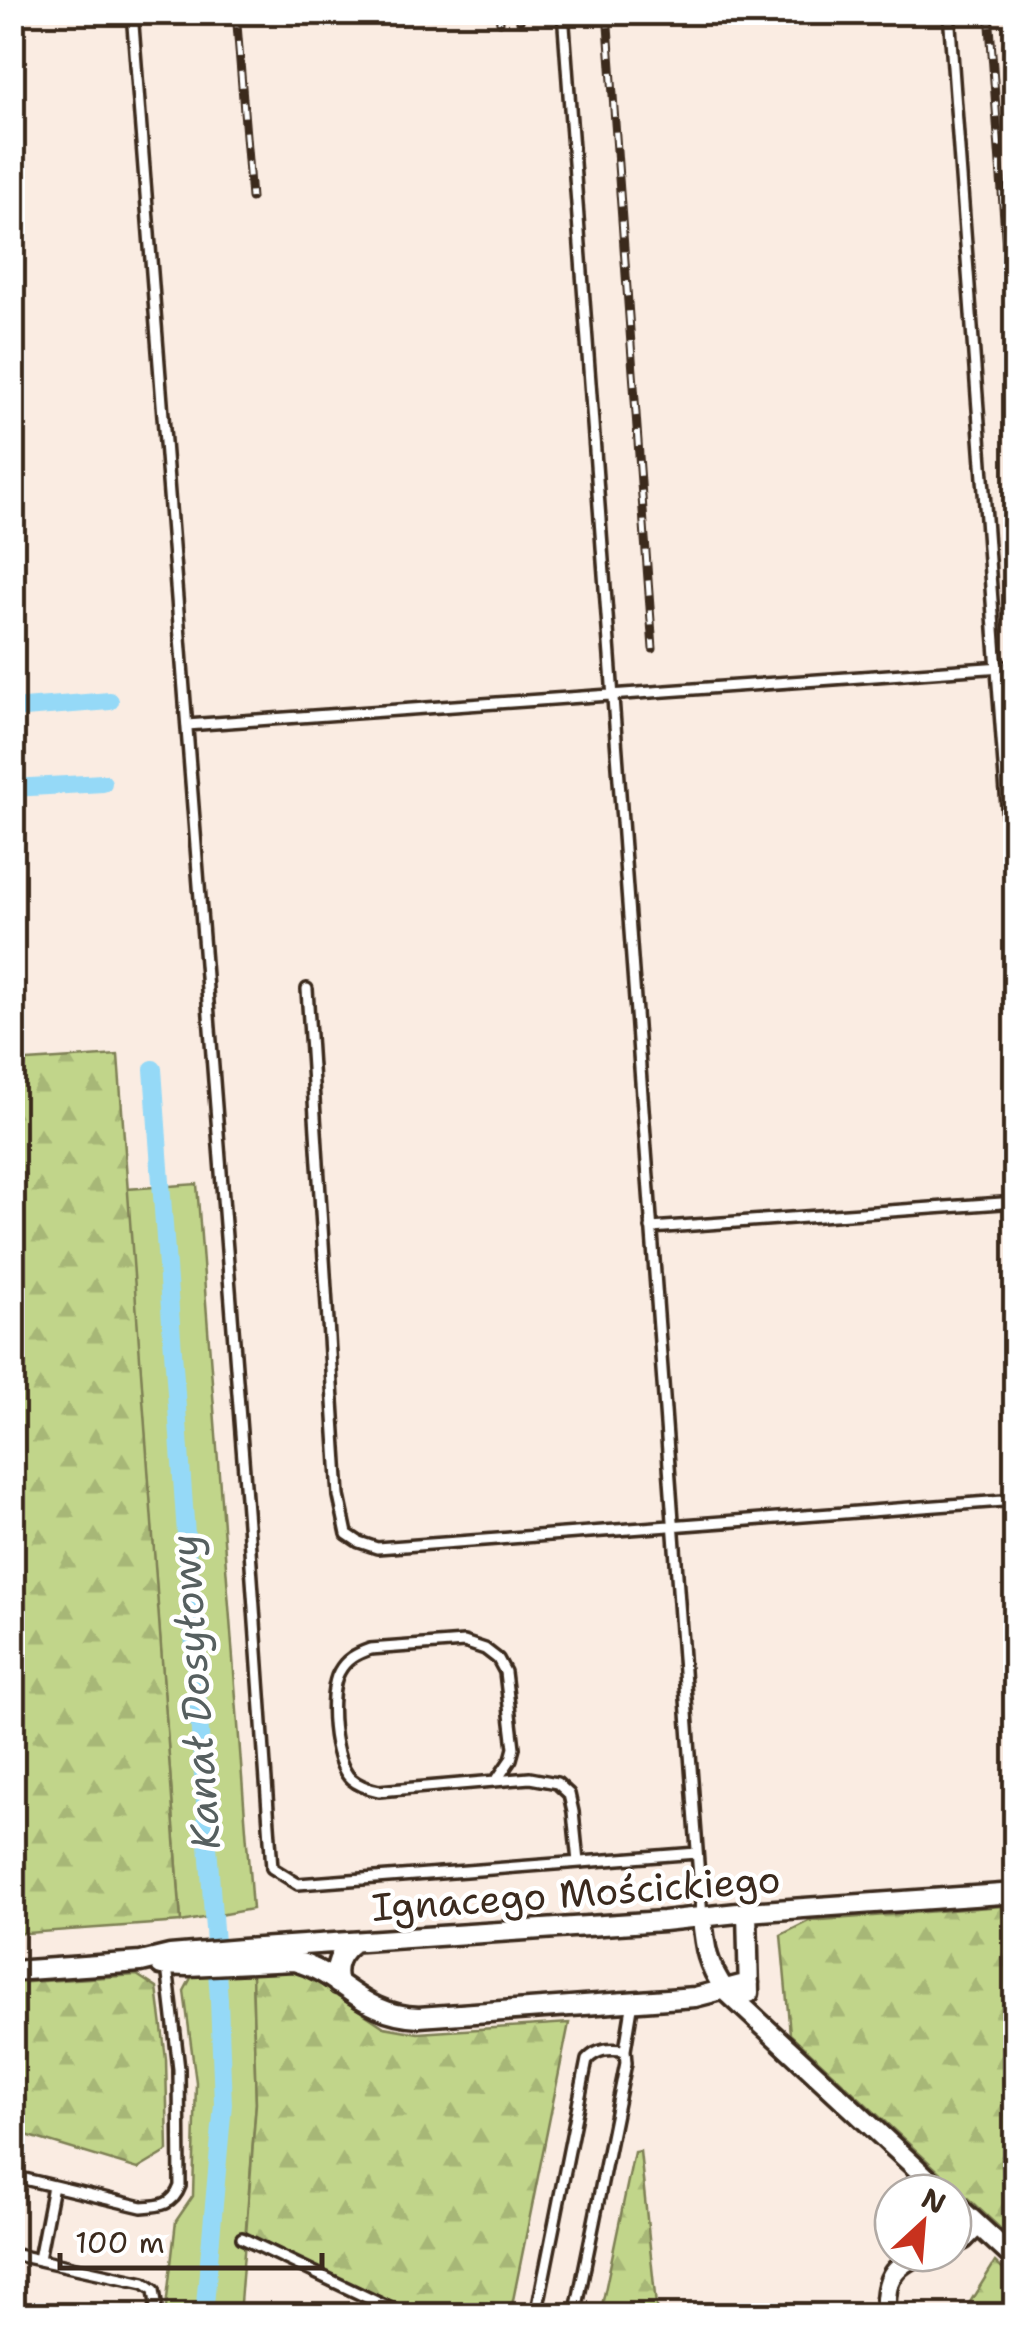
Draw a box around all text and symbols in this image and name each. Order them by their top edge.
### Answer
water label: Kanał Dosyłowy [157,1532,233,1852]
street label: Ignacego Mościckiego [370,1853,782,1933]
north arrow [873,2173,973,2273]
text: N [916,2179,952,2222]
scale bar [60,2208,322,2270]
text: 100 m [75,2222,165,2263]

